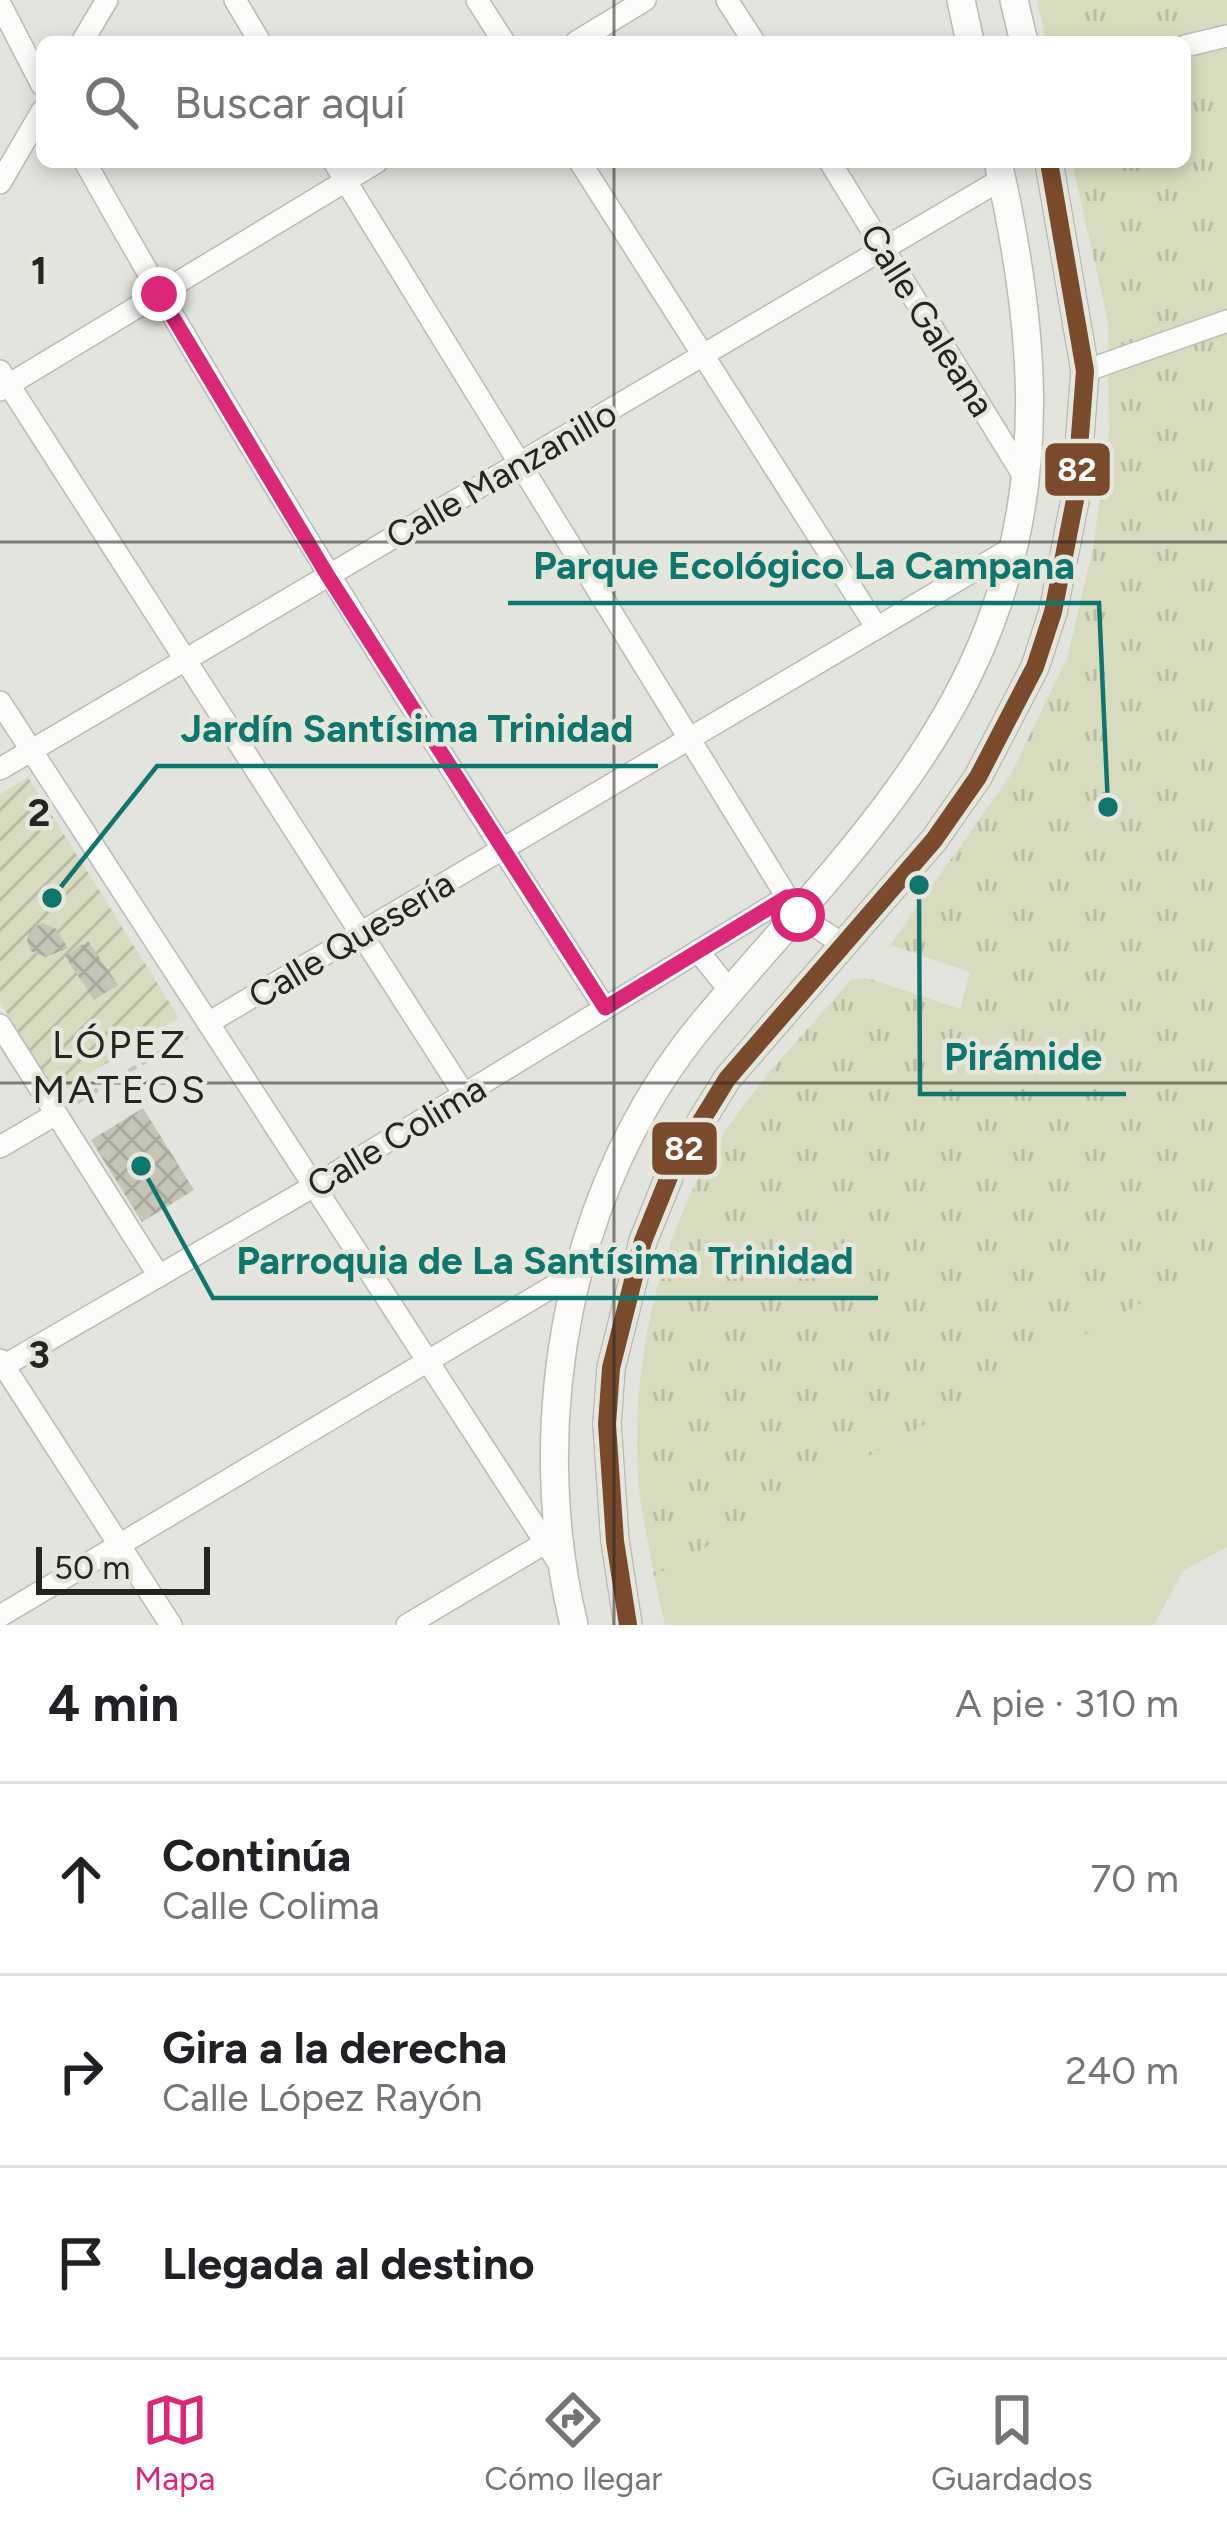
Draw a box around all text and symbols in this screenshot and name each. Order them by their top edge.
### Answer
search box [36,36,1191,168]
icon: search [78,69,144,135]
text: Buscar aquí [174,75,406,129]
street label: Calle Galeana [851,216,1004,424]
text: 1 [31,247,47,294]
route end [132,267,186,321]
street label: Calle Manzanillo [378,391,624,558]
line badge: 82 [1043,441,1112,498]
text: 82 [1057,450,1097,489]
callout: Parque Ecológico La Campana [508,528,1099,603]
text: Parque Ecológico La Campana [533,542,1075,589]
callout: Jardín Santísima Trinidad [157,691,658,766]
text: Jardín Santísima Trinidad [181,705,633,752]
text: 2 [28,789,50,836]
street label: Calle Quesería [241,861,462,1018]
route start [771,888,825,942]
callout: Pirámide [920,1019,1126,1094]
district label: LÓPEZ MATEOS [32,1021,208,1113]
text: Pirámide [944,1033,1102,1080]
street label: Calle Colima [299,1066,493,1207]
line badge: 82 [650,1120,719,1177]
text: 82 [664,1129,704,1168]
callout: Parroquia de La Santísima Trinidad [213,1223,878,1298]
text: Parroquia de La Santísima Trinidad [236,1237,854,1284]
text: 3 [28,1331,50,1378]
scale bar [36,1541,210,1594]
text: 50 m [54,1548,130,1587]
text: 4 min [48,1673,179,1734]
text: A pie · 310 m [955,1680,1179,1727]
text: Continúa [162,1828,351,1882]
icon: ahead [48,1846,114,1912]
text: 70 m [1090,1855,1179,1902]
text: Calle Colima [162,1882,380,1929]
text: Gira a la derecha [162,2020,507,2074]
icon: right [48,2038,114,2104]
text: 240 m [1065,2047,1179,2094]
text: Calle López Rayón [162,2074,483,2121]
icon: arrive [48,2230,114,2296]
text: Llegada al destino [162,2236,535,2290]
tab: Mapa [134,2387,215,2498]
tab: Cómo llegar [484,2387,662,2498]
tab: Guardados [931,2387,1093,2498]

